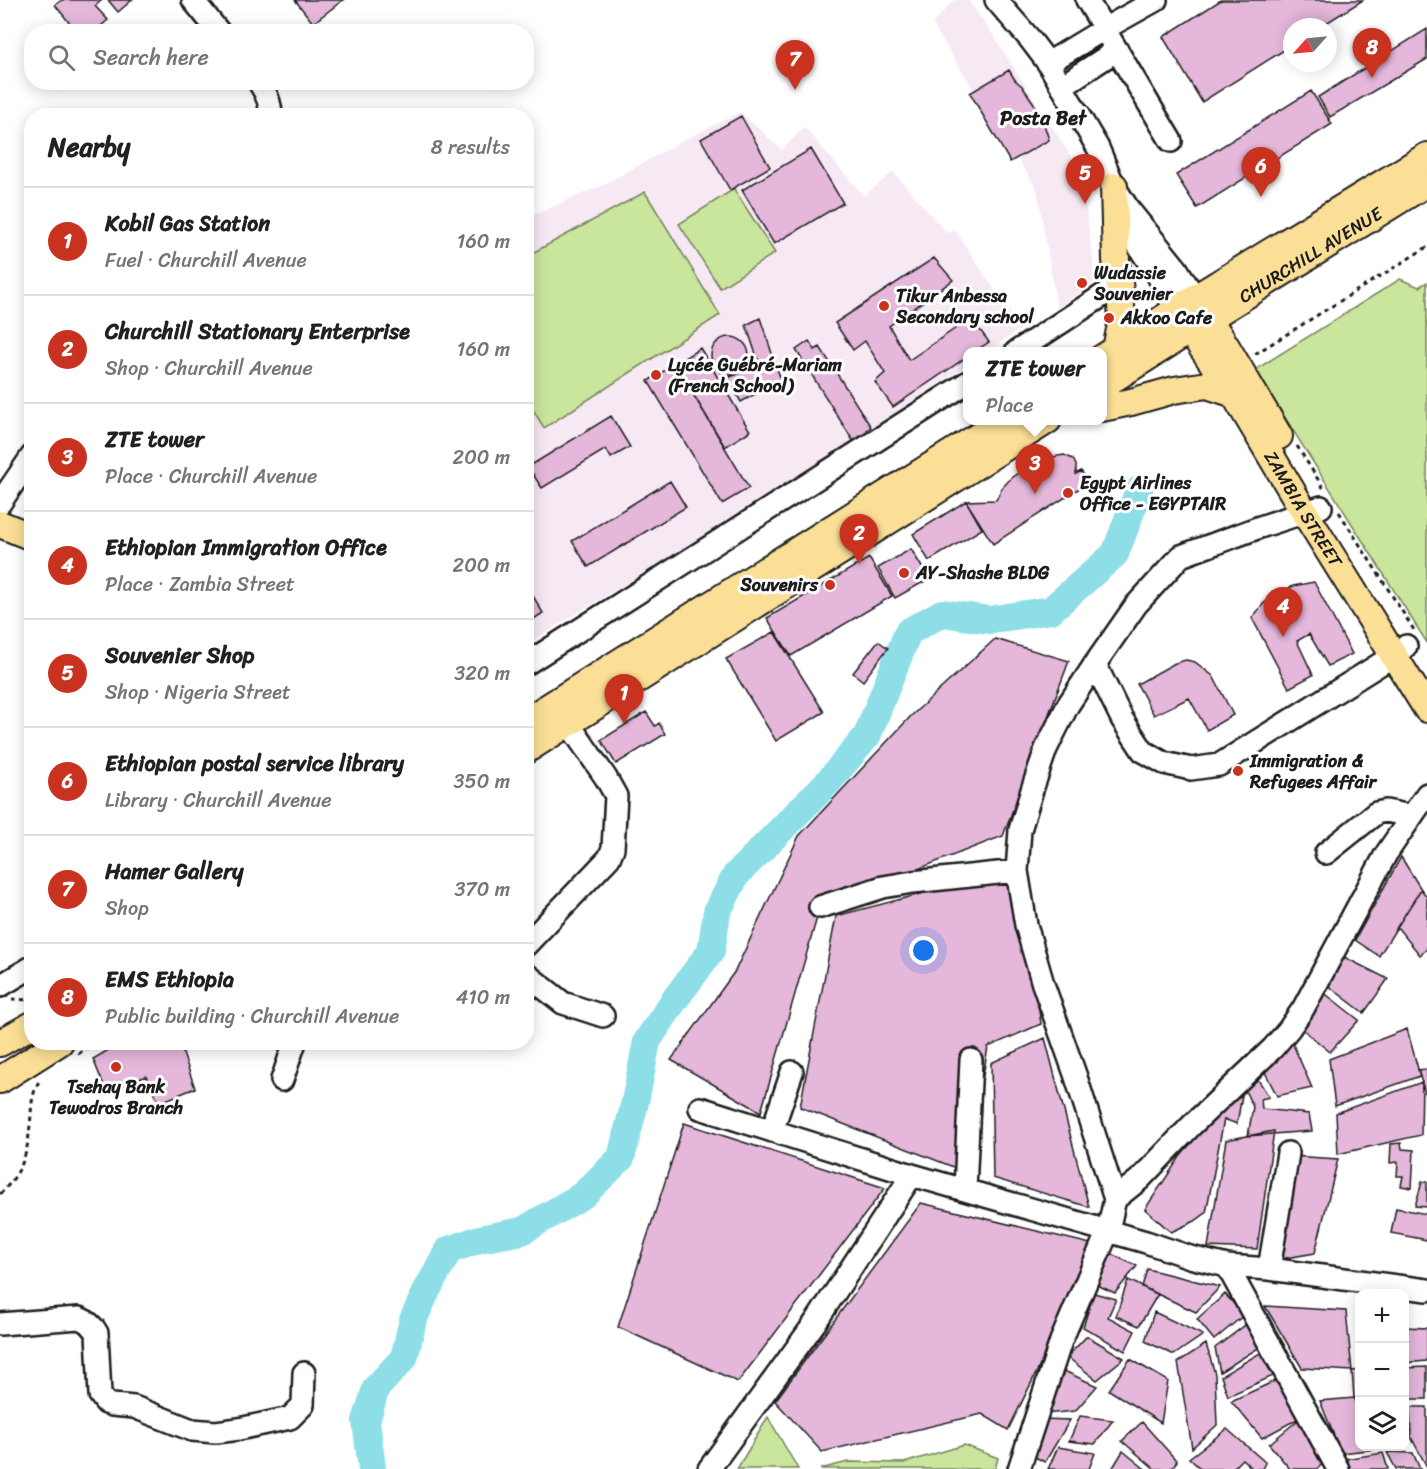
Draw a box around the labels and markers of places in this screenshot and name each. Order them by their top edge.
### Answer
pin: 8 [1352,28,1392,78]
pin: 7 [776,40,814,90]
pin: 6 [1242,148,1280,197]
pin: 5 [1066,154,1104,204]
place label: Wudassie Souvenier [1093,257,1174,310]
marker: Wudassie Souvenier [1075,276,1089,290]
place label: Tikur Anbessa Secondary school [895,280,1034,333]
marker: Tikur Anbessa Secondary school [877,299,891,313]
place label: Akkoo Cafe [1120,302,1213,334]
marker: Akkoo Cafe [1102,311,1116,325]
place label: Lycée Guébré-Mariam (French School) [668,349,842,402]
marker: Lycée Guébré-Mariam (French School) [649,368,663,382]
pin: 3 [1016,444,1054,494]
place label: Egypt Airlines Office - EGYPTAIR [1080,467,1226,520]
marker: Egypt Airlines Office - EGYPTAIR [1061,486,1075,500]
pin: 2 [840,514,878,564]
place label: AY-Shashe BLDG [915,557,1050,589]
marker: AY-Shashe BLDG [897,566,911,580]
place label: Souvenirs [740,569,819,601]
marker: Souvenirs [823,578,837,592]
pin: 4 [1264,588,1302,637]
pin: 1 [604,674,644,724]
place label: Immigration & Refugees Affair [1249,745,1378,798]
marker: Immigration & Refugees Affair [1231,764,1245,778]
marker: Tsehay Bank Tewodros Branch [109,1060,123,1074]
place label: Tsehay Bank Tewodros Branch [49,1071,184,1124]

